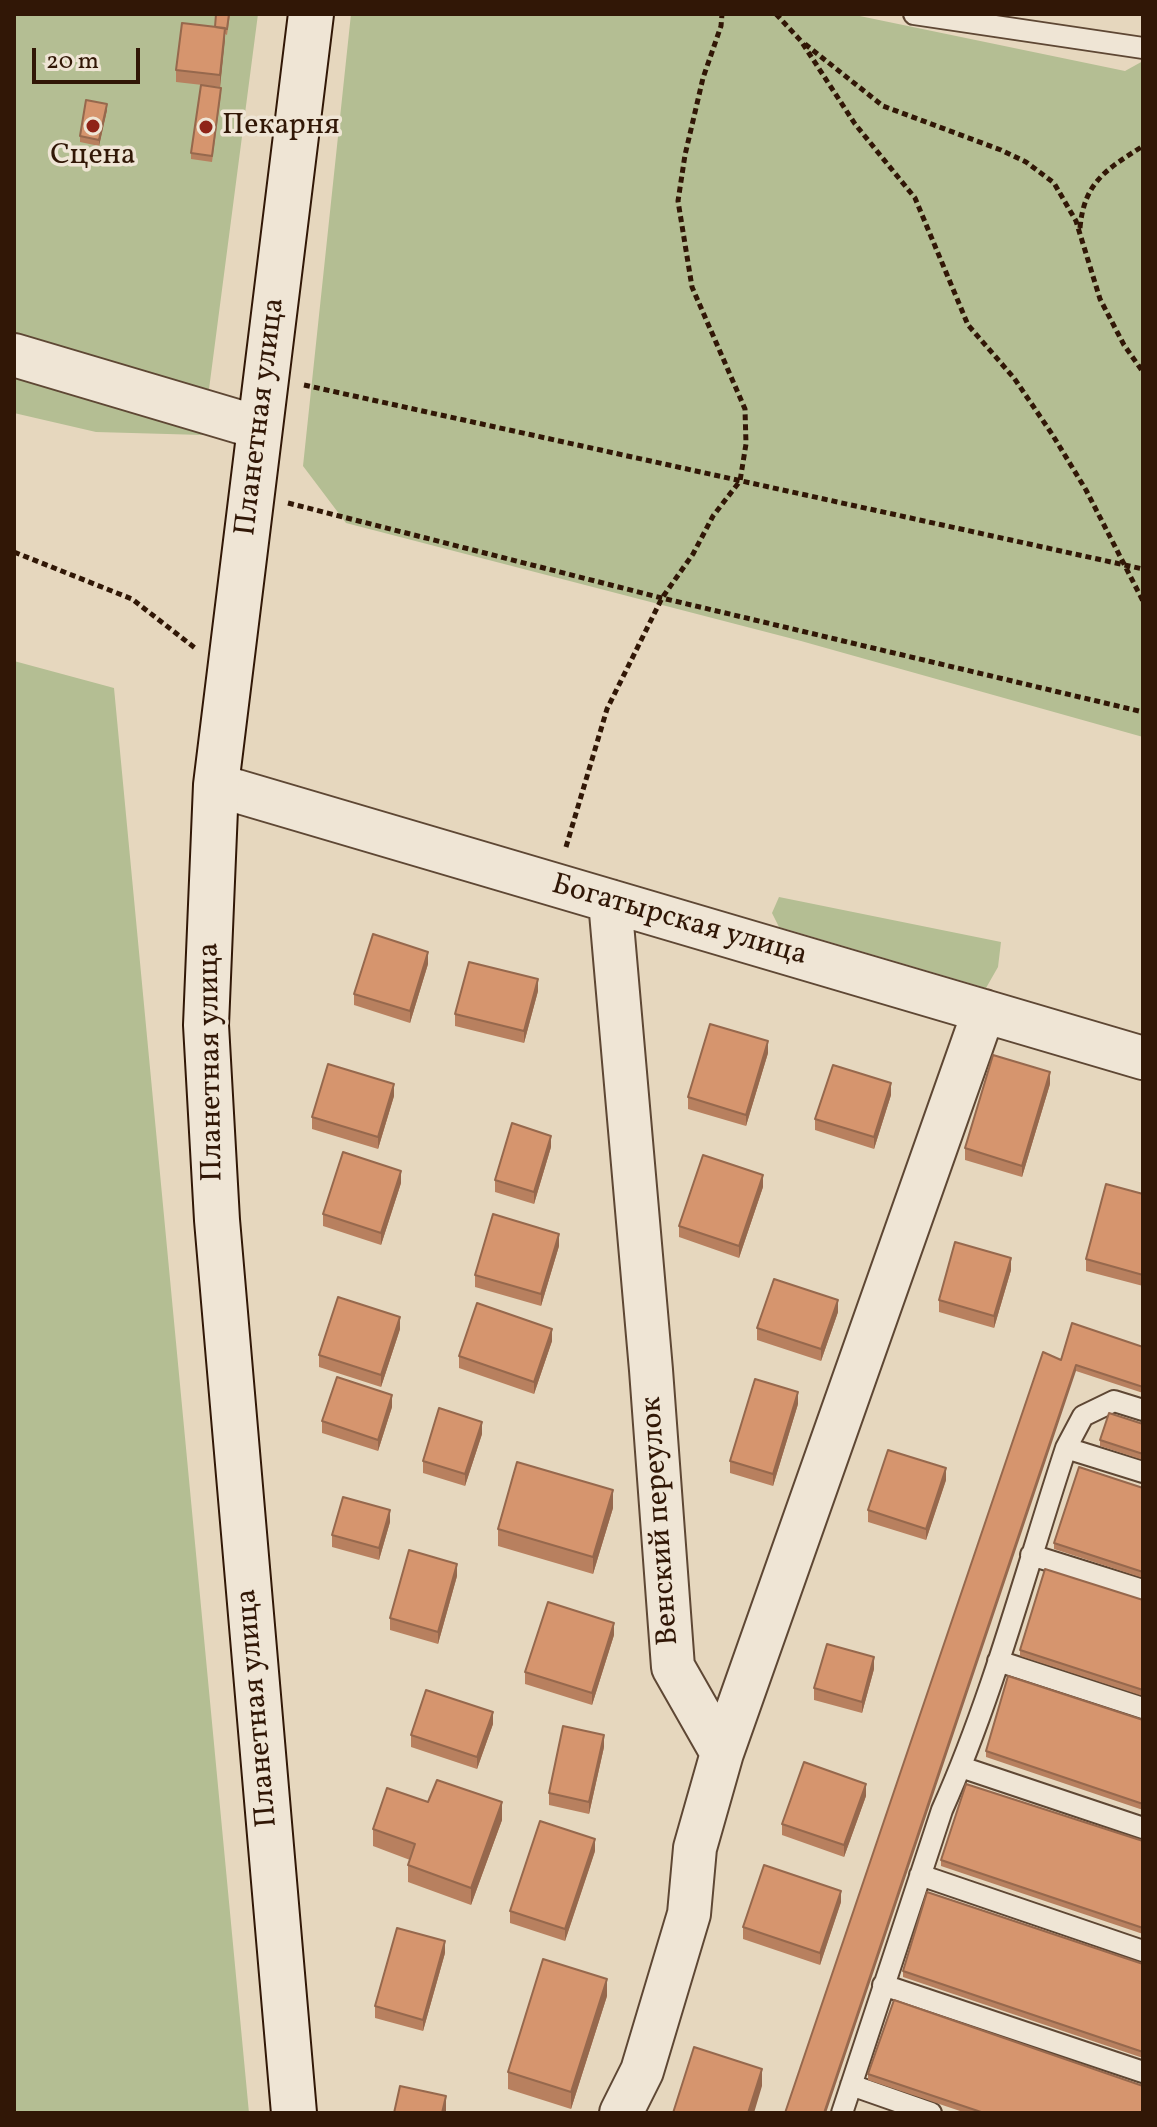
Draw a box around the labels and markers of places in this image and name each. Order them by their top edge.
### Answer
place label: Пекарня [222,109,340,145]
marker: Сцена [84,117,102,135]
marker: Пекарня [197,118,215,136]
place label: Сцена [50,139,136,175]

